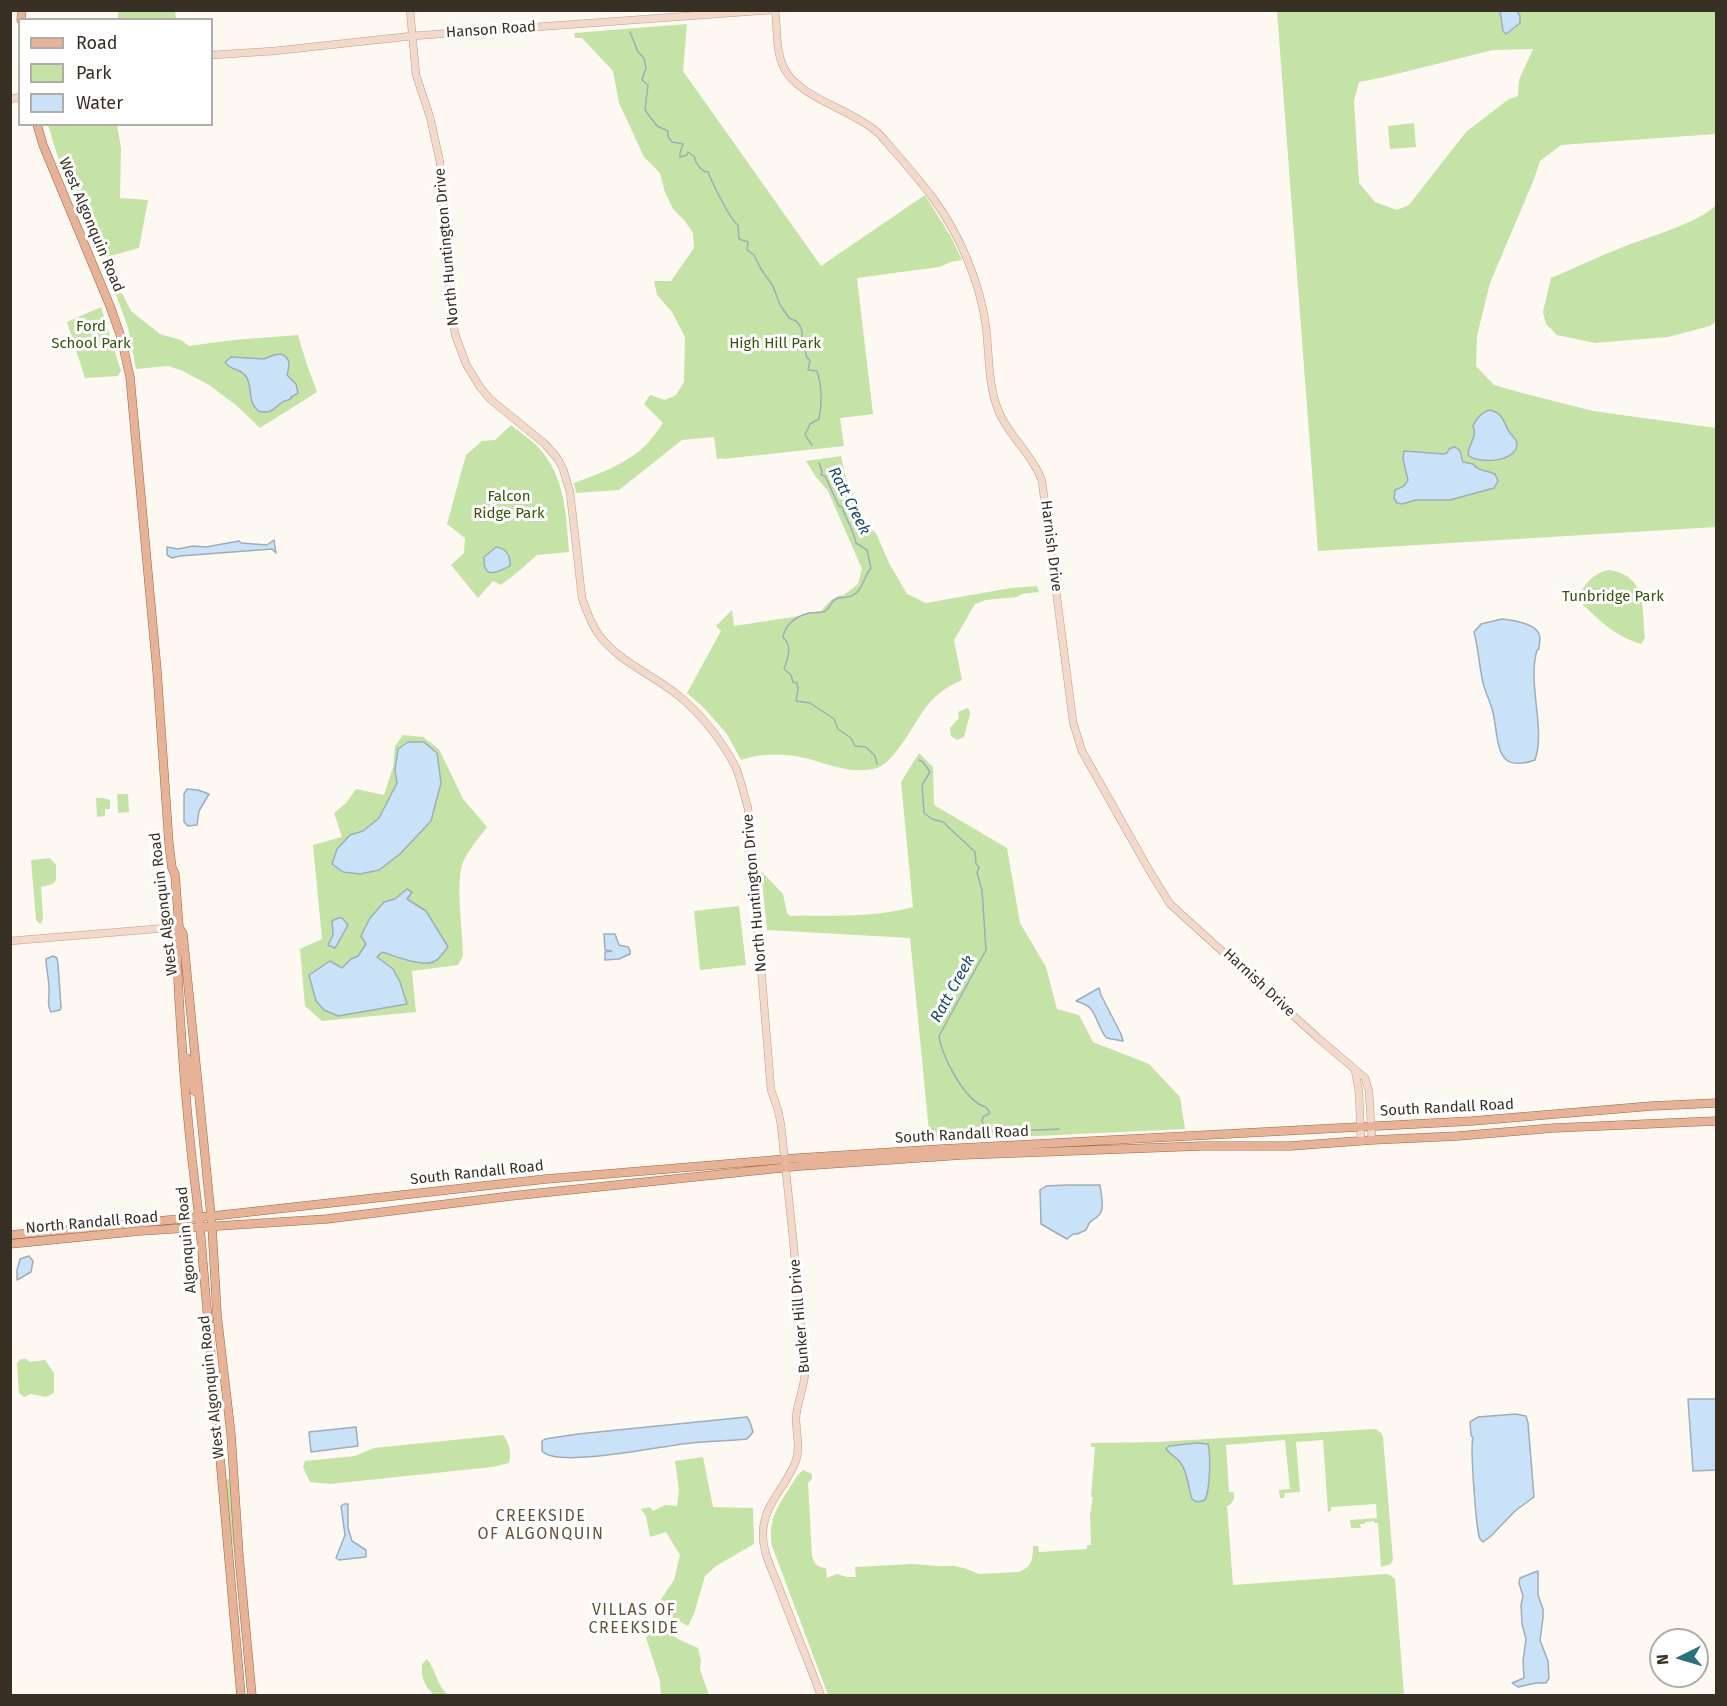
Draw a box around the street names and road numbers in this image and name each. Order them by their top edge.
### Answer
street label: Hanson Road [445,18,537,42]
street label: West Algonquin Road [55,155,127,295]
street label: North Huntington Drive [431,167,463,327]
street label: Harnish Drive [1036,499,1066,593]
street label: North Huntington Drive [739,813,771,973]
street label: West Algonquin Road [146,831,182,977]
street label: Harnish Drive [1219,945,1299,1021]
street label: South Randall Road [1380,1096,1514,1120]
street label: South Randall Road [895,1123,1029,1147]
street label: South Randall Road [409,1157,545,1189]
street label: Algonquin Road [173,1186,201,1294]
street label: North Randall Road [25,1208,159,1238]
street label: Bunker Hill Drive [786,1258,814,1374]
street label: West Algonquin Road [196,1314,228,1460]

